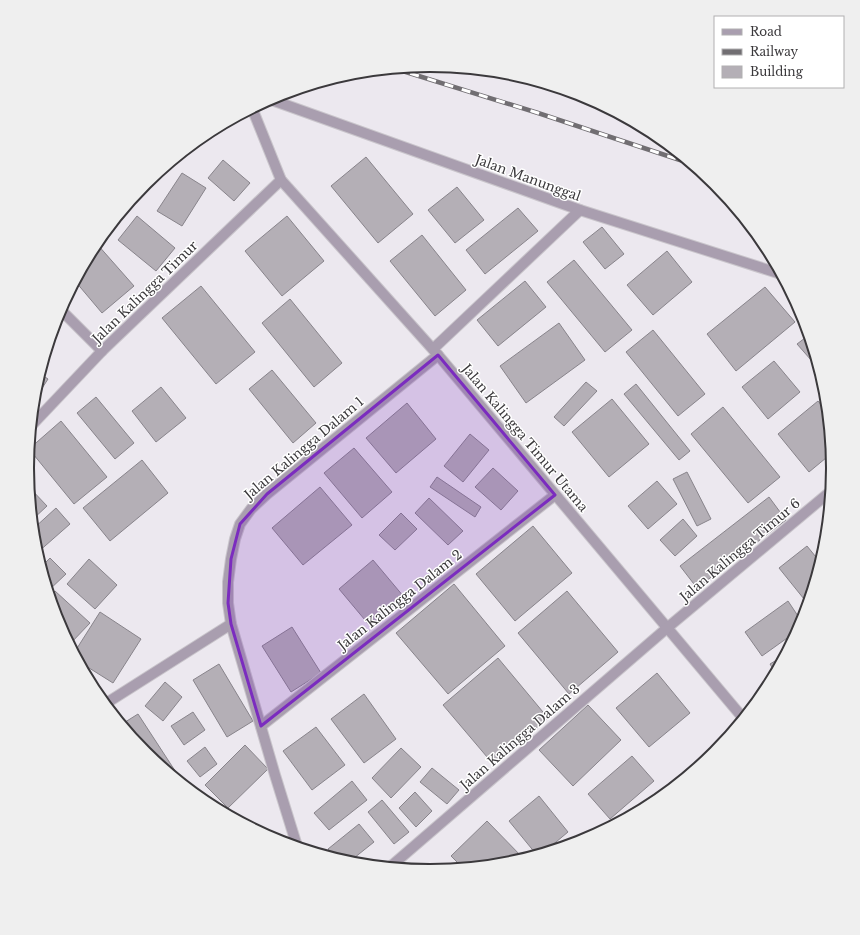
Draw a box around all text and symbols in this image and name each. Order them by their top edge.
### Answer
legend [714,16,844,88]
text: Road [750,24,782,39]
text: Railway [750,44,799,59]
text: Building [750,64,804,79]
street label: Jalan Manunggal [471,150,583,205]
street label: Jalan Kalingga Timur [87,237,202,348]
street label: Jalan Kalingga Timur Utama [457,359,592,516]
street label: Jalan Kalingga Dalam 1 [239,393,367,504]
street label: Jalan Kalingga Timur 6 [675,495,804,607]
street label: Jalan Kalingga Dalam 2 [333,546,466,655]
street label: Jalan Kalingga Dalam 3 [455,680,583,795]

